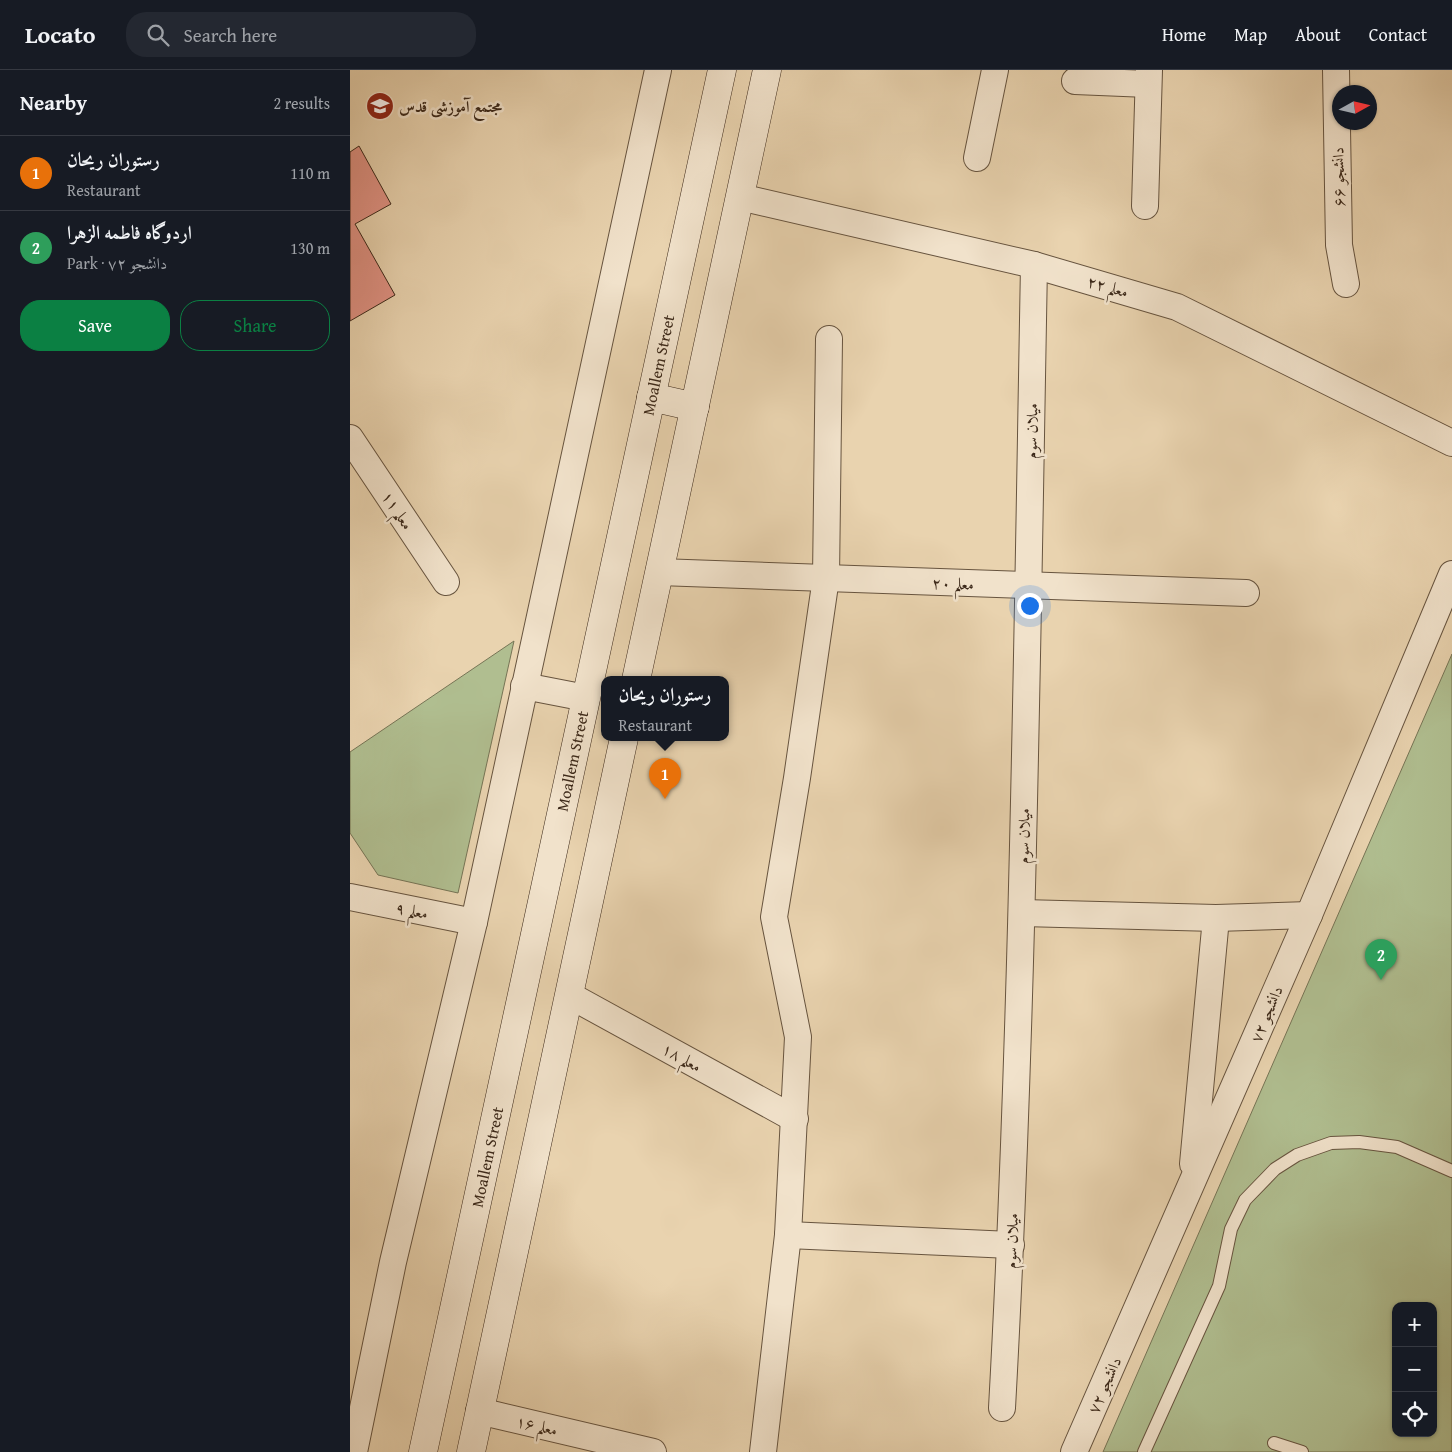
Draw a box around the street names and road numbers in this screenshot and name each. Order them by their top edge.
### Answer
street label: دانشجو ۶۶ [1325,147,1351,207]
street label: معلم ۲۲ [1083,269,1132,308]
street label: Moallem Street [636,312,680,418]
street label: میلان سوم [1019,403,1046,459]
street label: معلم ۱۱ [372,486,420,537]
street label: معلم ۲۰ [931,570,974,601]
street label: Moallem Street [550,708,594,814]
street label: میلان سوم [1011,808,1038,864]
street label: معلم ۹ [393,895,430,930]
street label: دانشجو ۷۲ [1243,982,1289,1046]
street label: معلم ۱۸ [655,1036,706,1082]
street label: Moallem Street [465,1104,509,1210]
street label: میلان سوم [998,1213,1027,1269]
street label: دانشجو ۷۲ [1081,1353,1127,1417]
street label: معلم ۱۶ [513,1409,560,1446]

